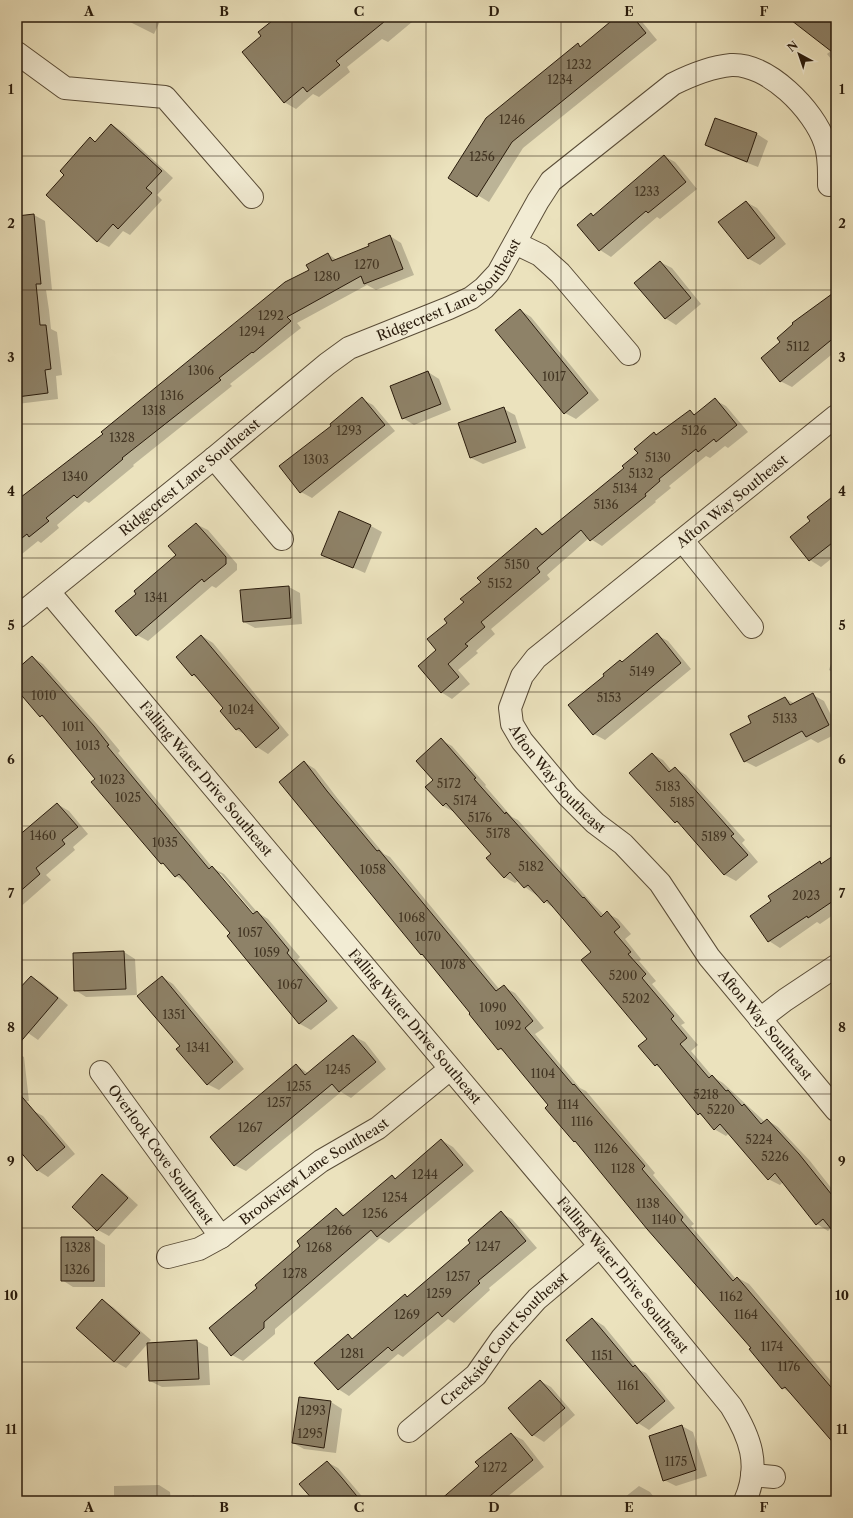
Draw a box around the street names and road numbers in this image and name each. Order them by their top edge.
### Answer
street label: Ridgecrest Lane Southeast [374,235,524,345]
street label: Ridgecrest Lane Southeast [116,415,264,540]
street label: Afton Way Southeast [672,450,791,552]
street label: Falling Water Drive Southeast [136,697,277,860]
street label: Afton Way Southeast [505,721,609,837]
street label: Falling Water Drive Southeast [345,945,485,1108]
street label: Afton Way Southeast [714,965,817,1084]
street label: Overlook Cove Southeast [104,1081,218,1228]
street label: Brookview Lane Southeast [236,1114,392,1229]
street label: Falling Water Drive Southeast [553,1193,693,1357]
street label: Creekside Court Southeast [437,1268,572,1410]

